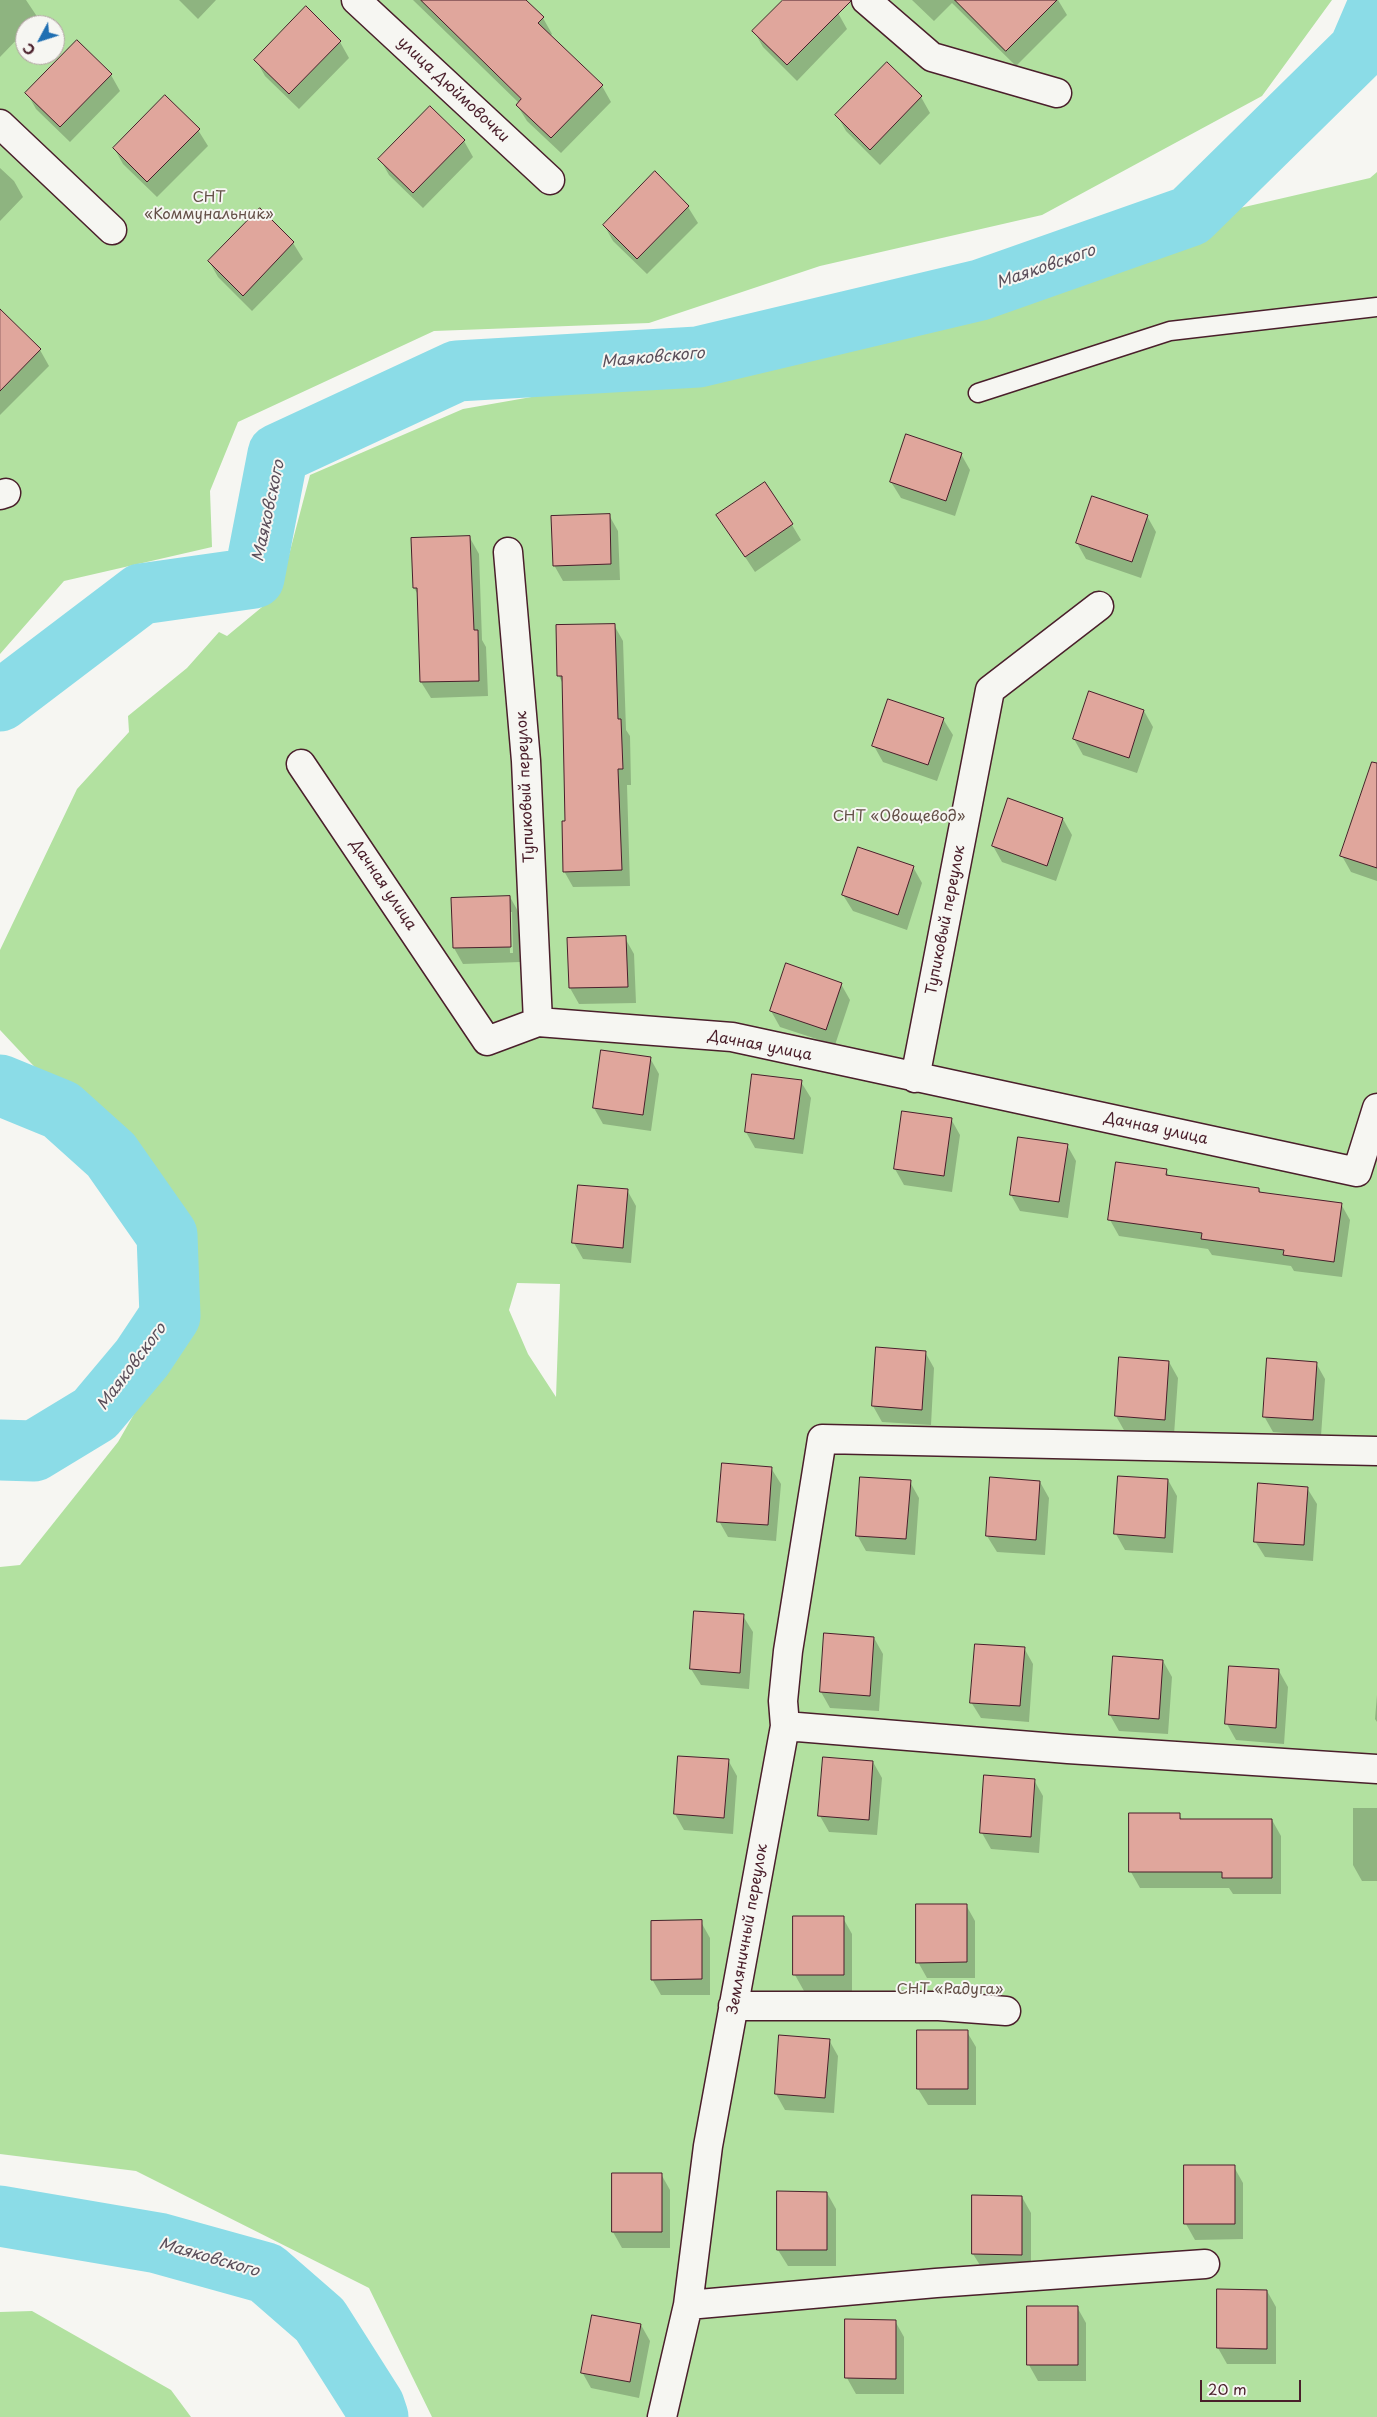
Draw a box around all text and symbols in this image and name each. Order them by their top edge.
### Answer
north arrow [15,15,65,65]
street label: улица Дюймовочки [393,34,513,146]
text: С [17,39,40,60]
park label: СНТ «Коммунальник» [144,189,274,224]
water label: Маяковского [994,241,1098,293]
water label: Маяковского [601,344,705,372]
water label: Маяковского [249,458,289,564]
street label: Тупиковый переулок [513,711,539,863]
park label: СНТ «Овощевод» [833,808,965,826]
street label: Дачная улица [346,836,420,934]
street label: Тупиковый переулок [923,844,969,996]
street label: Дачная улица [707,1027,813,1065]
street label: Дачная улица [1103,1109,1209,1149]
water label: Маяковского [93,1320,171,1414]
street label: Земляничный переулок [724,1842,772,2016]
park label: СНТ «Радуга» [897,1981,1003,1999]
water label: Маяковского [157,2235,261,2281]
scale bar [1202,2370,1303,2402]
text: 20 m [1208,2377,1247,2400]

